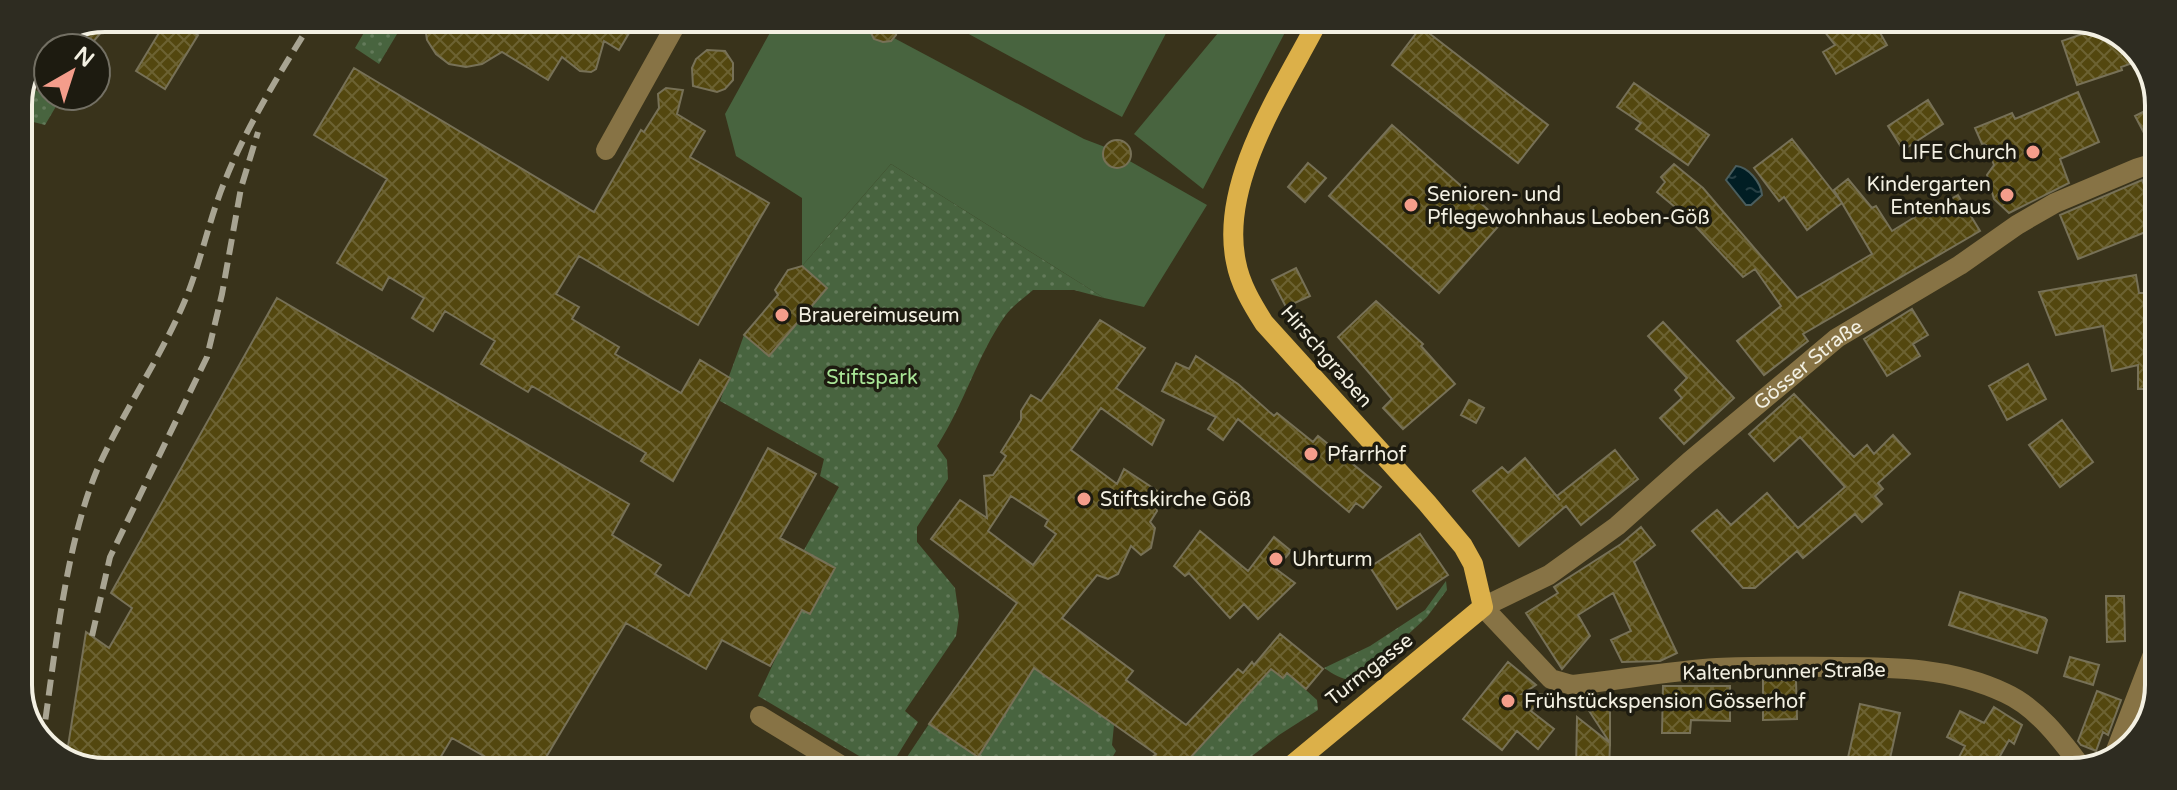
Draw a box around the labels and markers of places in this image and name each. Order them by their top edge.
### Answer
place label: LIFE Church [1901,141,2017,165]
marker: LIFE Church [2024,143,2042,161]
place label: Kindergarten Entenhaus [1867,173,1991,220]
place label: Senioren- und Pflegewohnhaus Leoben-Göß [1427,183,1710,230]
marker: Kindergarten Entenhaus [1998,186,2016,204]
marker: Senioren- und Pflegewohnhaus Leoben-Göß [1402,196,1420,214]
place label: Brauereimuseum [798,304,960,328]
marker: Brauereimuseum [773,306,791,324]
place label: Pfarrhof [1327,443,1407,467]
marker: Pfarrhof [1302,445,1320,463]
place label: Stiftskirche Göß [1100,488,1251,512]
marker: Stiftskirche Göß [1075,490,1093,508]
place label: Uhrturm [1292,548,1373,572]
marker: Uhrturm [1267,550,1285,568]
place label: Frühstückspension Gösserhof [1524,690,1806,714]
marker: Frühstückspension Gösserhof [1499,692,1517,710]

